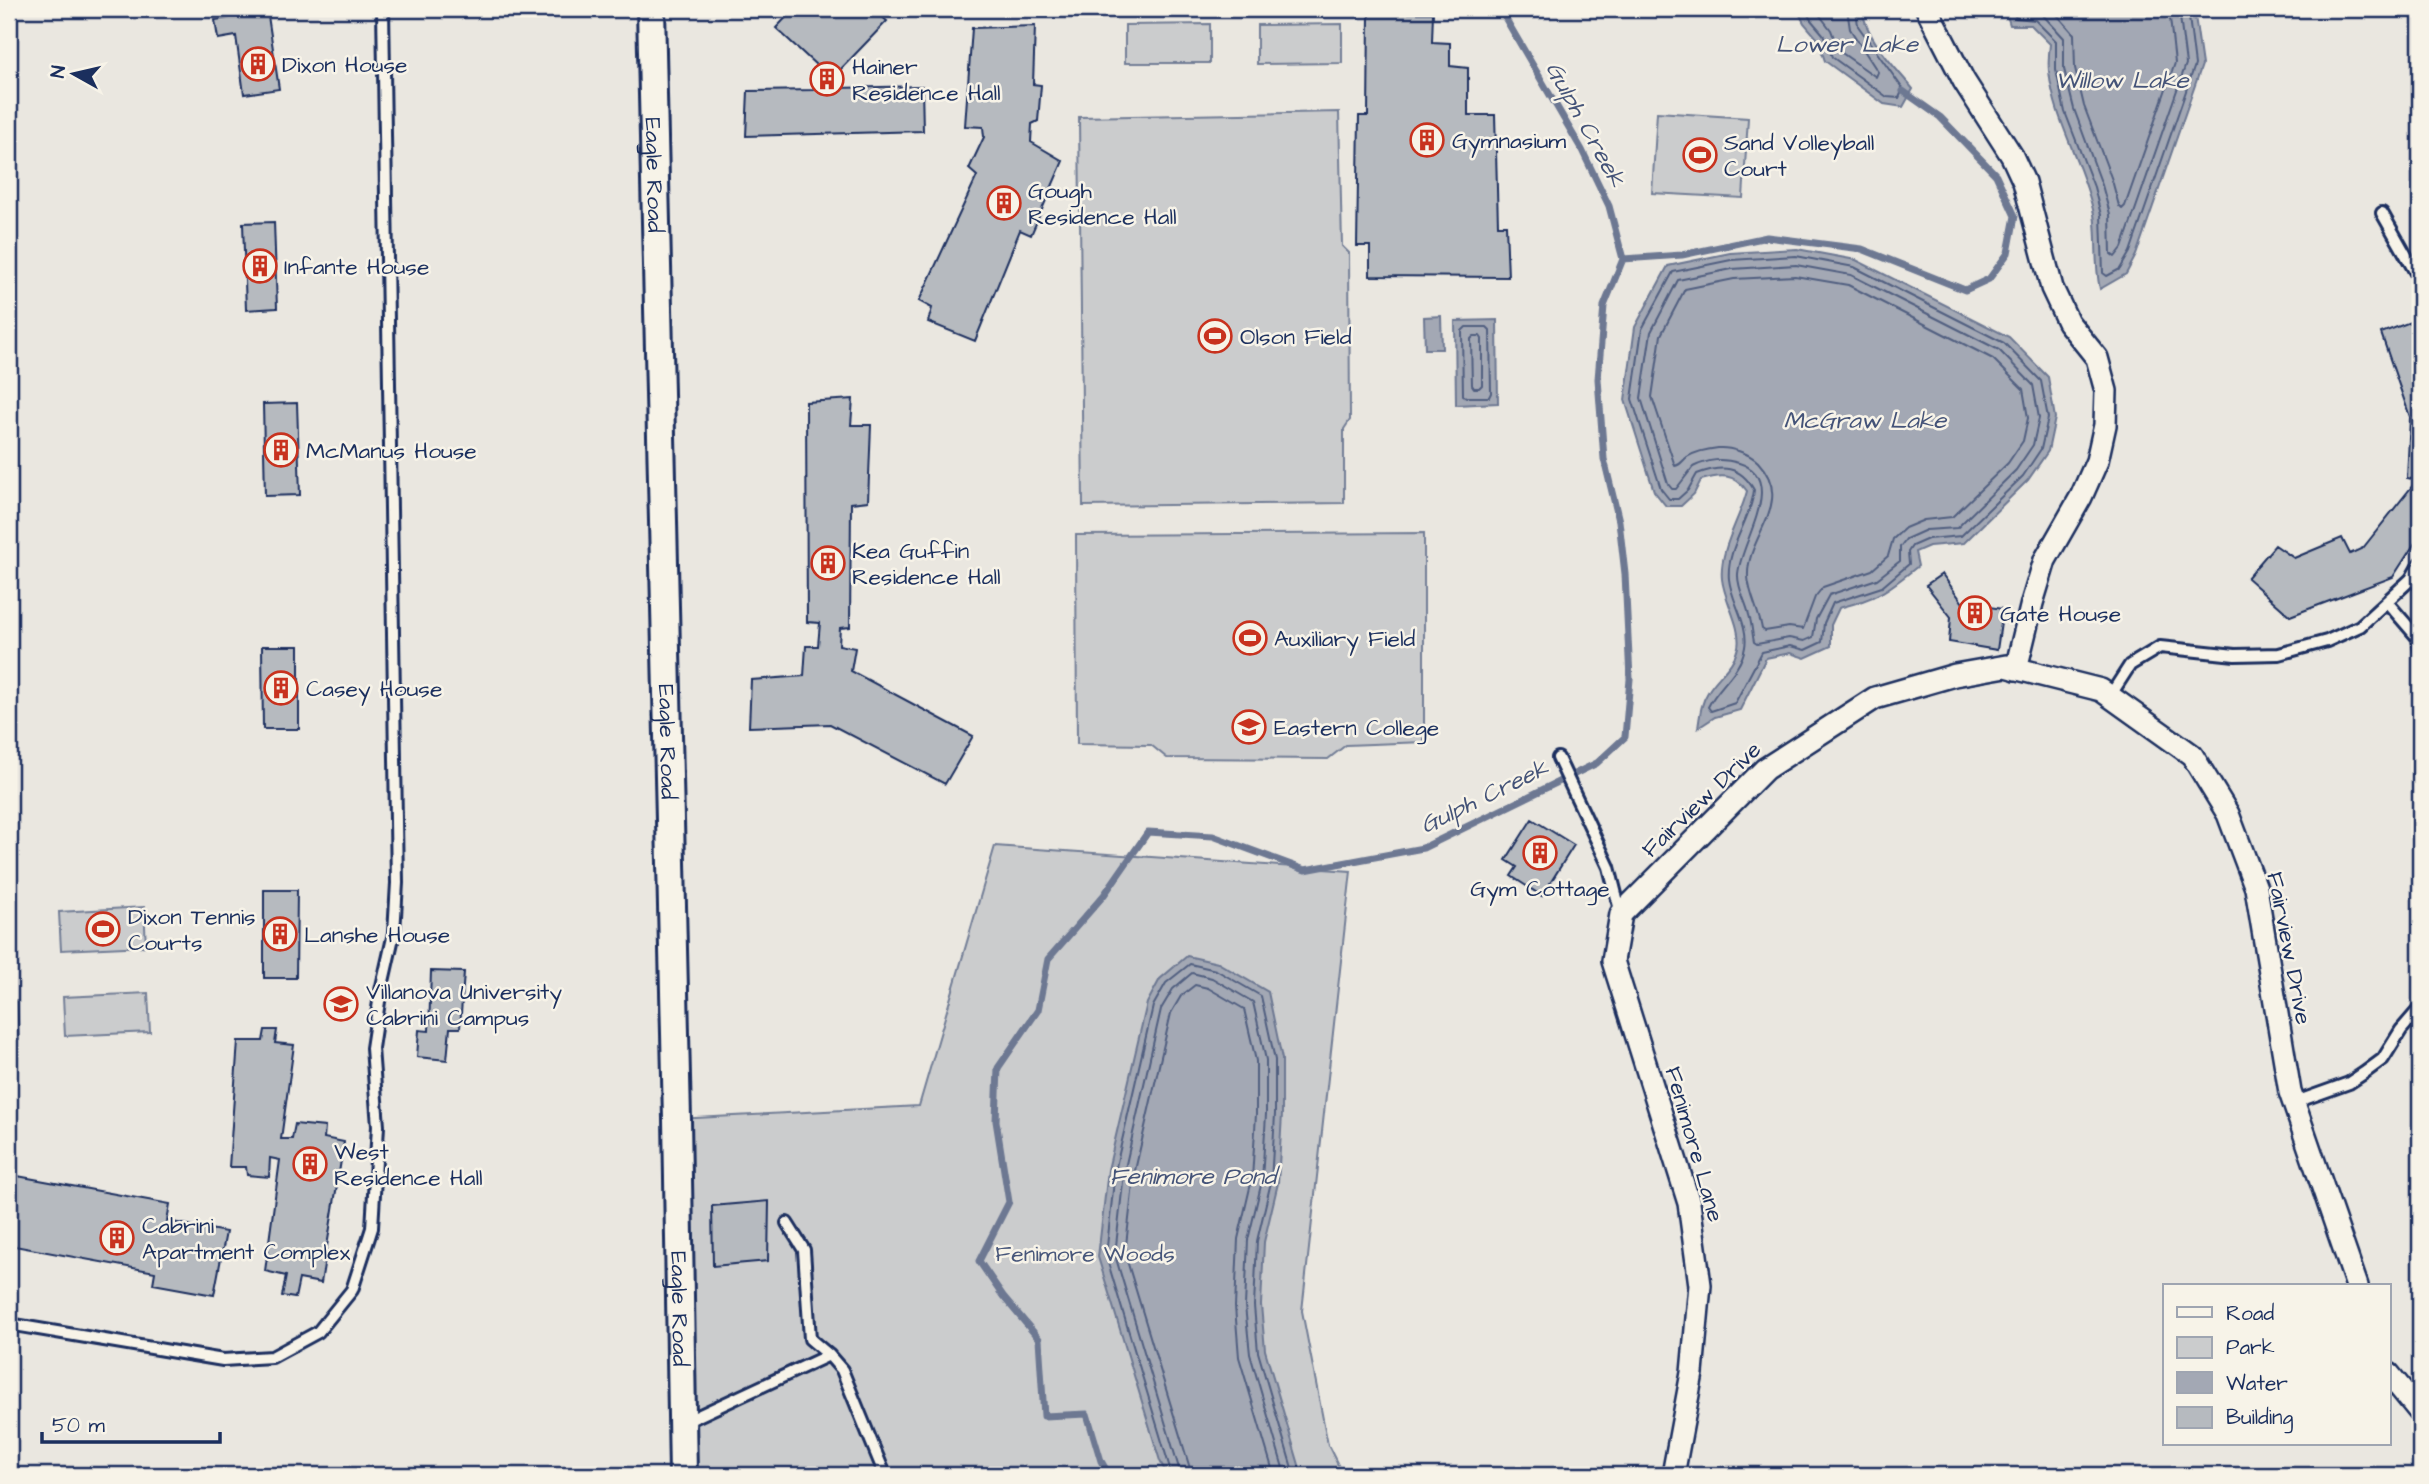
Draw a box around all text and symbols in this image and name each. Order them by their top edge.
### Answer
water label: Lower Lake [1776,28,1919,62]
north arrow [38,38,108,108]
building icon: Dixon House [239,45,277,83]
place label: Dixon House [282,49,407,81]
place label: Hainer Residence Hall [852,51,1001,109]
water label: Gulph Creek [1537,56,1634,194]
building icon: Hainer Residence Hall [808,60,846,98]
text: N [44,64,73,80]
water label: Willow Lake [2056,64,2189,98]
street label: Eagle Road [636,117,671,233]
building icon: Gymnasium [1408,121,1446,159]
place label: Gymnasium [1452,125,1566,158]
place label: Sand Volleyball Court [1724,127,1875,185]
sports icon: Sand Volleyball Court [1681,136,1719,174]
place label: Gough Residence Hall [1028,175,1177,233]
building icon: Gough Residence Hall [985,184,1023,222]
building icon: Infante House [241,247,279,285]
place label: Infante House [284,251,429,283]
sports icon: Olson Field [1196,317,1234,355]
place label: Olson Field [1240,321,1352,353]
water label: McGraw Lake [1784,404,1947,438]
building icon: McManus House [262,431,300,469]
place label: McManus House [306,435,477,467]
place label: Kea Guffin Residence Hall [852,535,1001,593]
building icon: Kea Guffin Residence Hall [809,544,847,582]
building icon: Gate House [1956,594,1994,632]
place label: Gate House [2000,598,2121,630]
sports icon: Auxiliary Field [1231,619,1269,657]
place label: Auxiliary Field [1274,623,1416,656]
building icon: Casey House [262,669,300,707]
place label: Casey House [306,673,442,706]
street label: Eagle Road [649,684,685,800]
school or university icon: Eastern College [1230,708,1268,746]
place label: Eastern College [1274,712,1439,745]
street label: Fairview Drive [1635,734,1769,865]
water label: Gulph Creek [1415,751,1555,843]
building icon: Gym Cottage [1521,834,1559,872]
street label: Fairview Drive [2259,869,2320,1027]
place label: Gym Cottage [1470,873,1610,906]
place label: Dixon Tennis Courts [128,901,256,959]
sports icon: Dixon Tennis Courts [84,910,122,948]
building icon: Lanshe House [261,915,299,953]
place label: Lanshe House [304,919,450,951]
place label: Villanova University Cabrini Campus [366,976,562,1034]
school or university icon: Villanova University Cabrini Campus [322,985,360,1023]
street label: Fenimore Lane [1657,1063,1731,1226]
place label: West Residence Hall [334,1136,483,1194]
building icon: West Residence Hall [291,1145,329,1183]
water label: Fenimore Pond [1110,1160,1281,1194]
place label: Cabrini Apartment Complex [142,1210,351,1268]
building icon: Cabrini Apartment Complex [98,1219,136,1257]
park label: Fenimore Woods [995,1238,1175,1270]
street label: Eagle Road [662,1251,696,1367]
legend [2163,1284,2390,1446]
text: Road [2226,1299,2274,1328]
text: Park [2226,1333,2275,1362]
text: Water [2226,1369,2288,1398]
scale bar [42,1400,220,1444]
text: Building [2226,1403,2294,1434]
text: 50 m [52,1411,106,1440]

